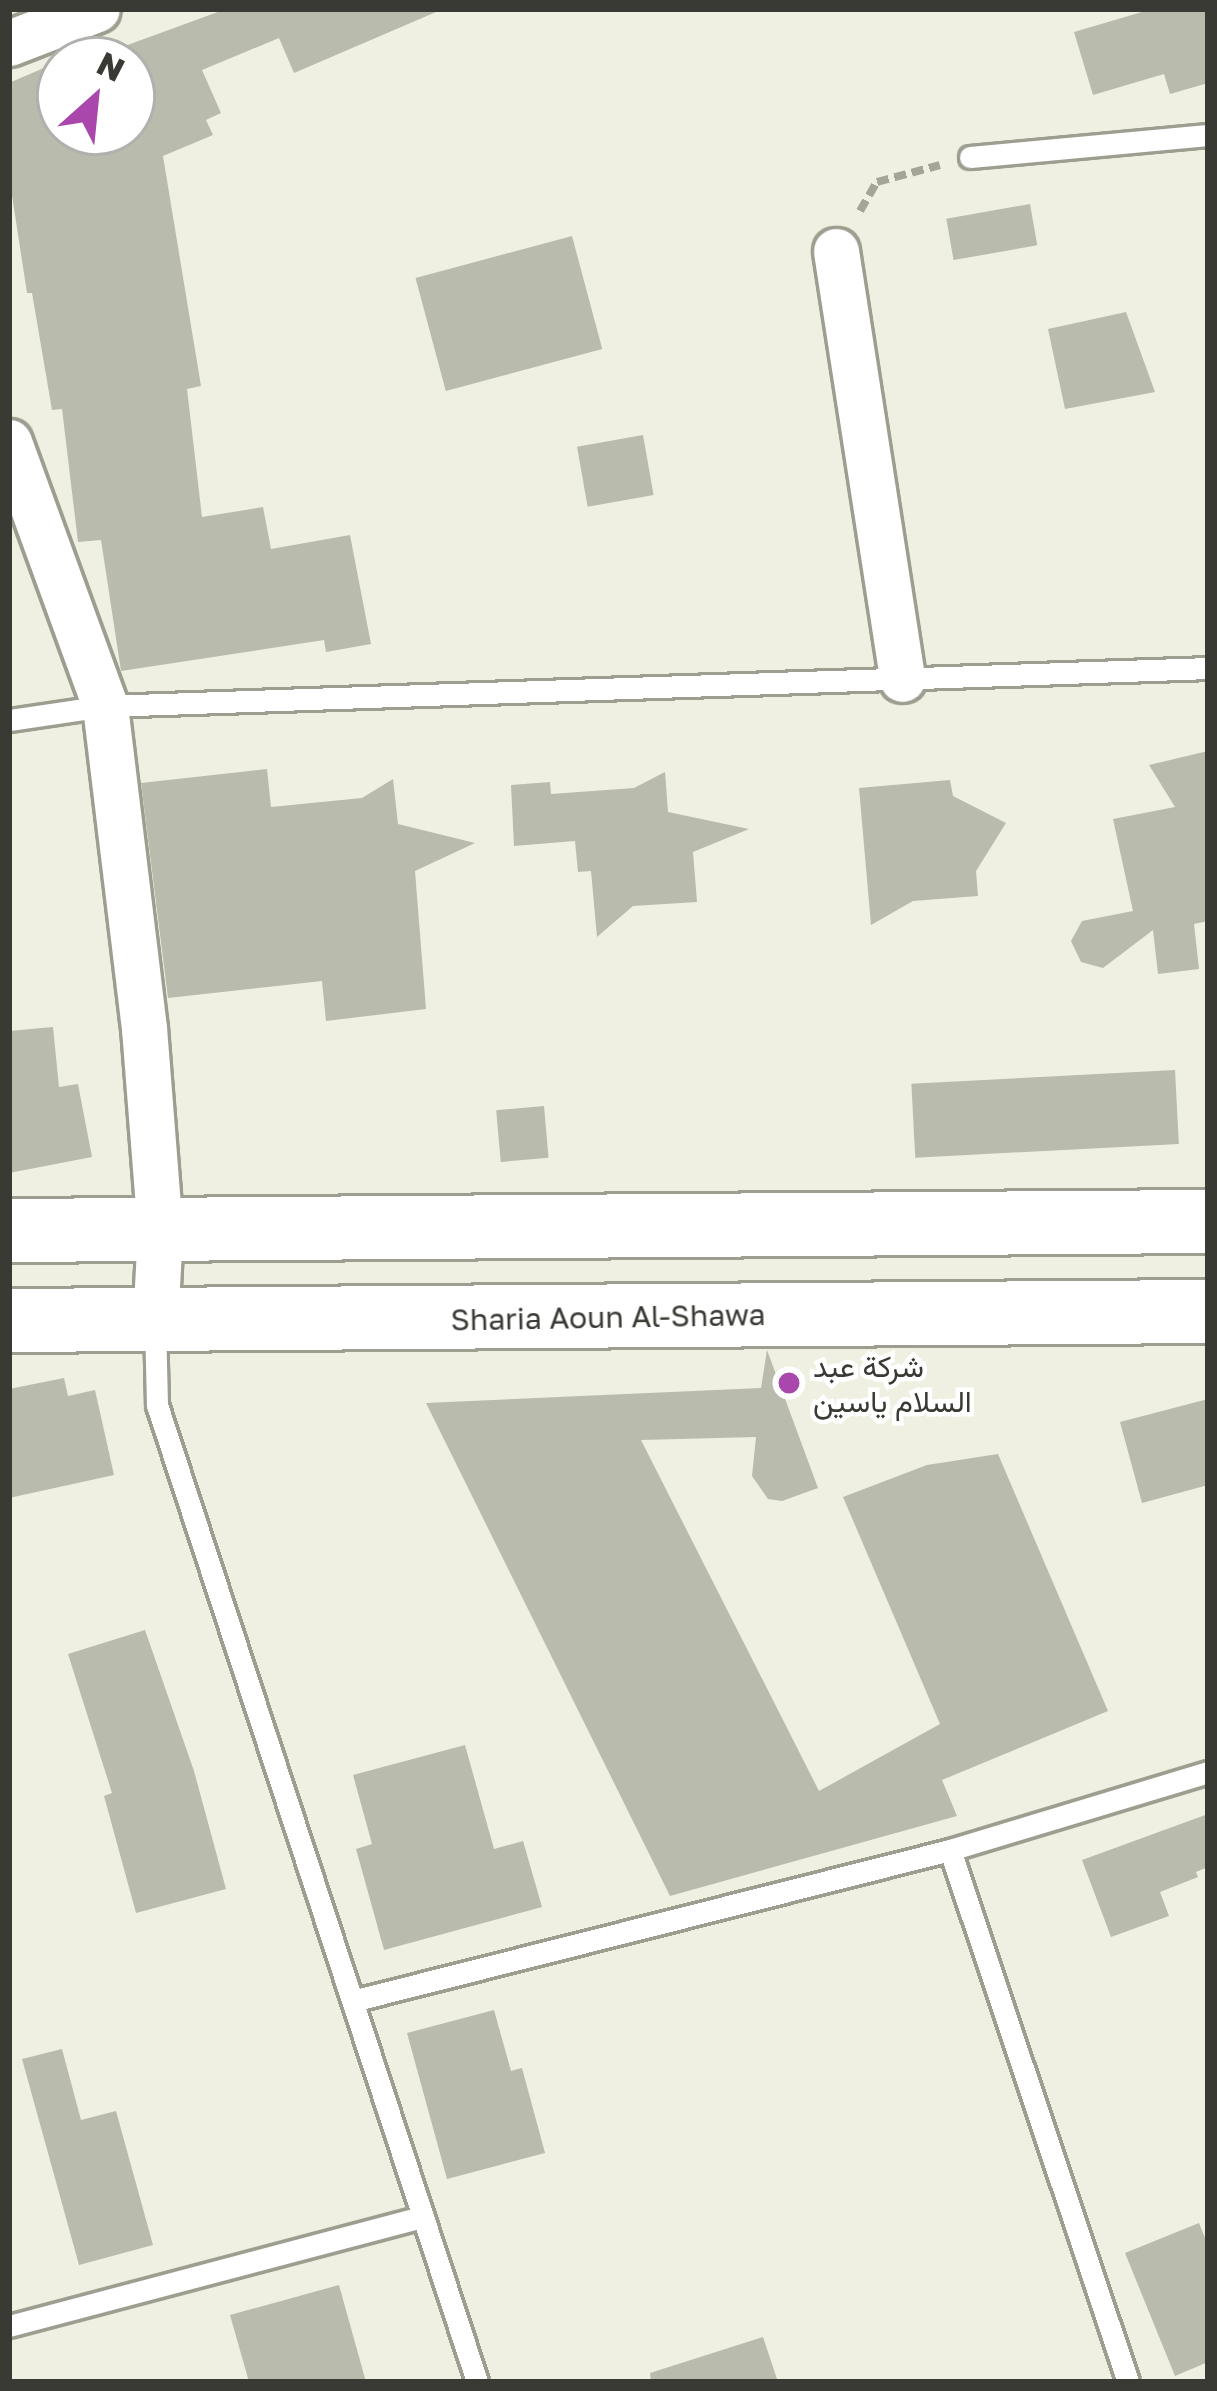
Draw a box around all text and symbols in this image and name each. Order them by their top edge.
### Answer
north arrow [36,36,156,156]
text: N [91,43,131,89]
street label: Sharia Aoun Al-Shawa [450,1296,766,1338]
place label: شركة عبد السلام ياسين [813,1348,972,1418]
marker: شركة عبد السلام ياسين [776,1370,802,1396]

